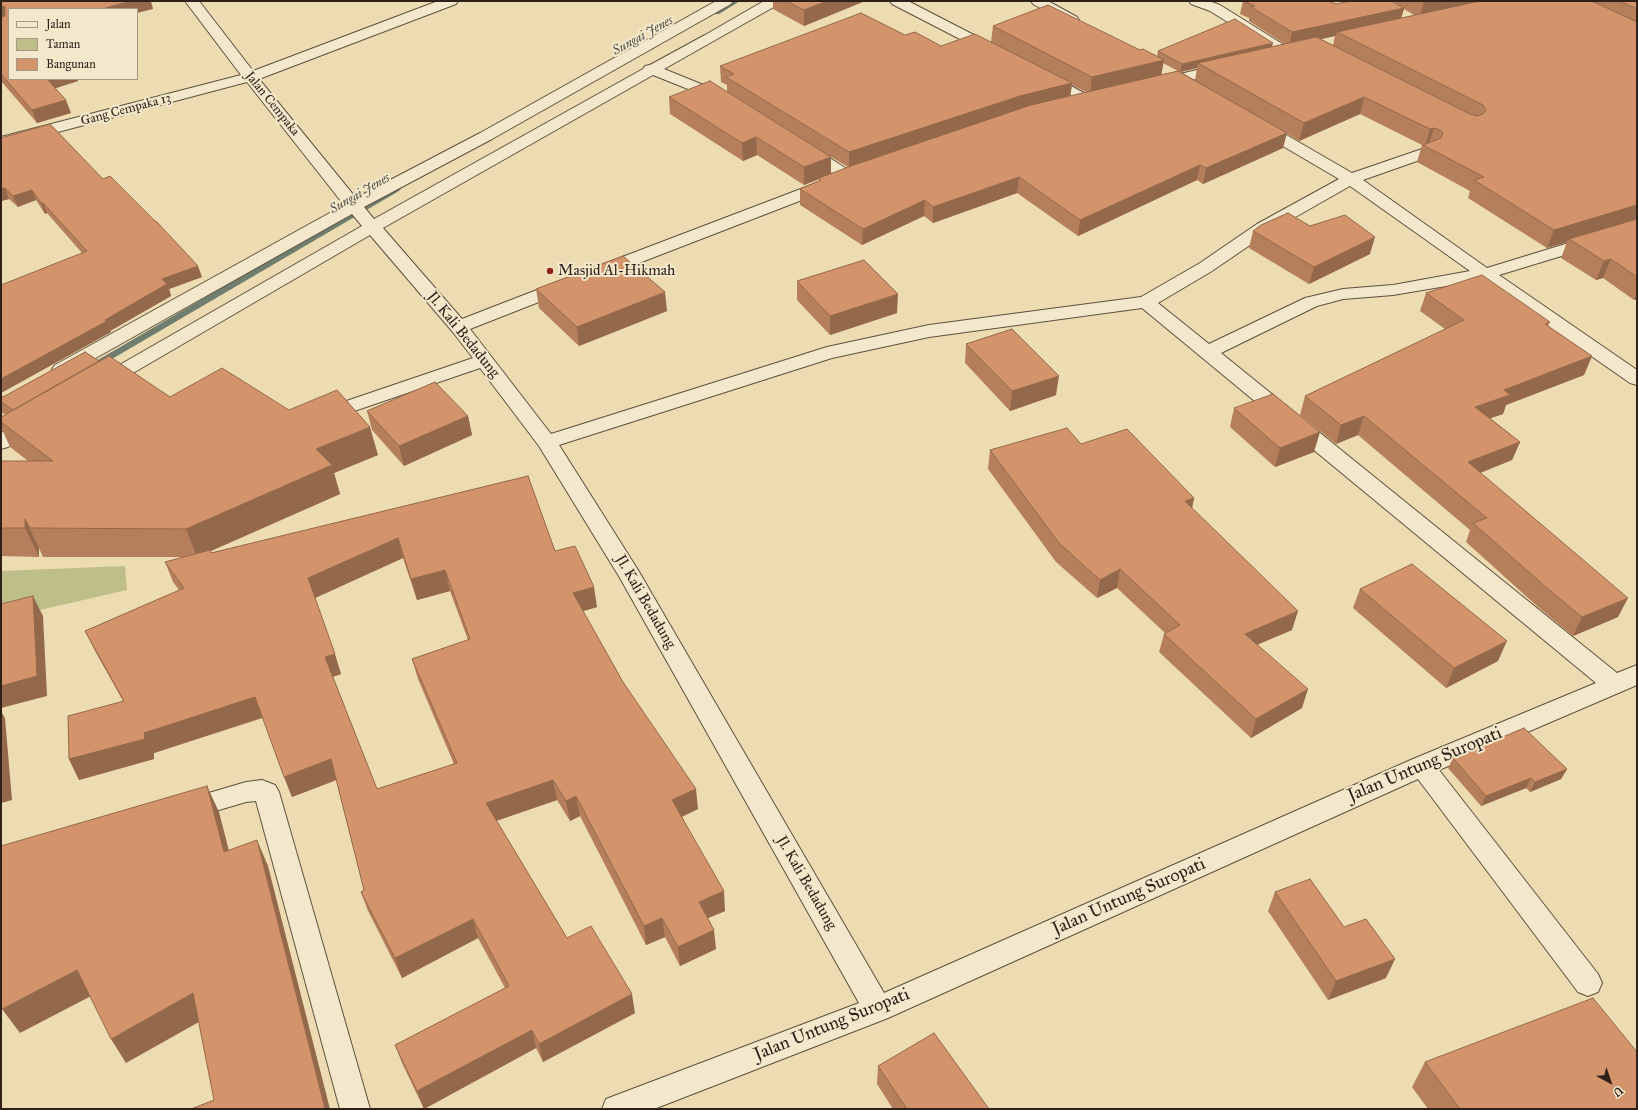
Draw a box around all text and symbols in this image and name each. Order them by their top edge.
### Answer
legend [8,8,138,80]
water label: Sungai Jenes [610,13,676,59]
text: Jalan [46,17,70,31]
text: Taman [46,37,80,51]
text: Bangunan [46,57,96,71]
street label: Jalan Cempaka [241,69,303,139]
street label: Gang Cempaka 13 [79,90,173,130]
water label: Sungai Jenes [327,170,393,218]
place label: Masjid Al-Hikmah [558,262,675,280]
marker: Masjid Al-Hikmah [545,266,555,276]
street label: Jl. Kali Bedadung [423,288,503,382]
street label: Jl. Kali Bedadung [611,552,679,652]
street label: Jalan Untung Suropati [1345,723,1505,807]
street label: Jl. Kali Bedadung [772,833,840,933]
street label: Jalan Untung Suropati [1049,853,1209,941]
street label: Jalan Untung Suropati [751,984,913,1066]
north arrow [1590,1062,1630,1102]
text: U [1611,1084,1626,1099]

